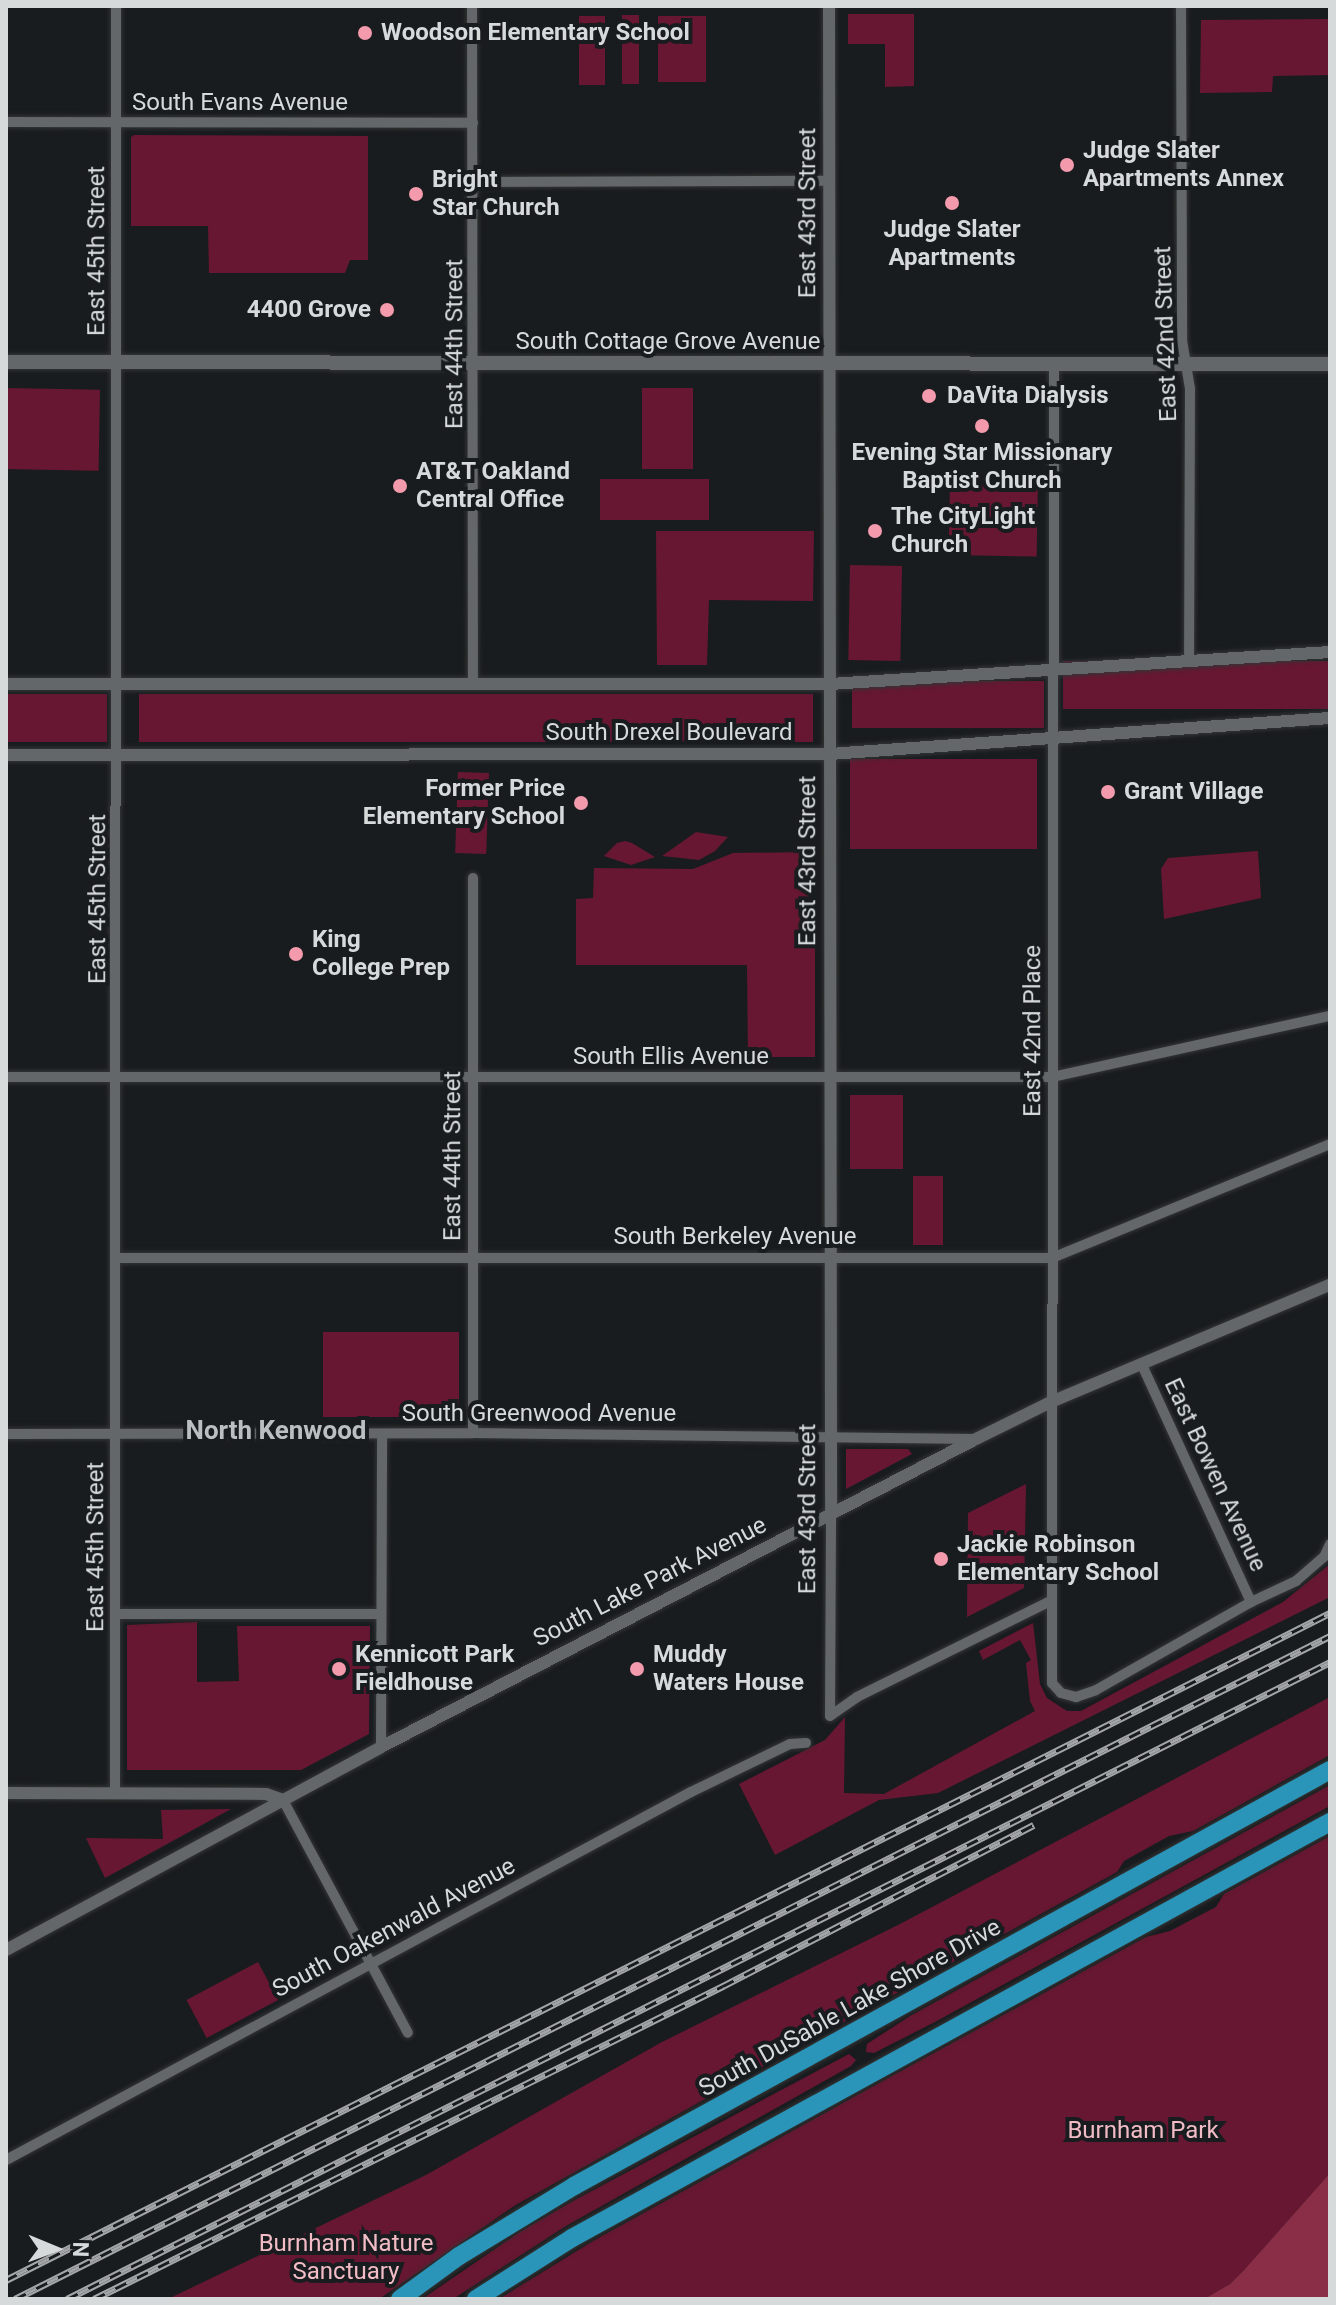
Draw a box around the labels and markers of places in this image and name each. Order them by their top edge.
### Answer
place label: Woodson Elementary School [381,19,690,47]
marker: Woodson Elementary School [356,24,374,42]
place label: Judge Slater Apartments Annex [1083,137,1284,193]
marker: Judge Slater Apartments Annex [1058,156,1076,174]
place label: Bright Star Church [432,166,560,222]
marker: Bright Star Church [407,185,425,203]
marker: Judge Slater Apartments [943,194,961,212]
place label: Judge Slater Apartments [884,216,1020,272]
place label: 4400 Grove [247,296,371,324]
marker: 4400 Grove [378,301,396,319]
place label: DaVita Dialysis [947,382,1109,410]
marker: DaVita Dialysis [918,385,940,407]
marker: Evening Star Missionary Baptist Church [973,417,991,435]
place label: Evening Star Missionary Baptist Church [852,439,1112,495]
place label: AT&T Oakland Central Office [416,458,571,514]
marker: AT&T Oakland Central Office [391,477,409,495]
place label: The CityLight Church [891,503,1035,559]
marker: The CityLight Church [866,522,884,540]
place label: Former Price Elementary School [363,775,565,831]
place label: Grant Village [1124,778,1263,806]
marker: Grant Village [1099,783,1117,801]
marker: Former Price Elementary School [572,794,590,812]
place label: King College Prep [312,926,450,982]
marker: King College Prep [287,945,305,963]
place label: Jackie Robinson Elementary School [957,1531,1159,1587]
marker: Jackie Robinson Elementary School [932,1550,950,1568]
place label: Kennicott Park Fieldhouse [355,1641,514,1697]
place label: Muddy Waters House [653,1641,804,1697]
marker: Kennicott Park Fieldhouse [330,1660,348,1678]
marker: Muddy Waters House [628,1660,646,1678]

